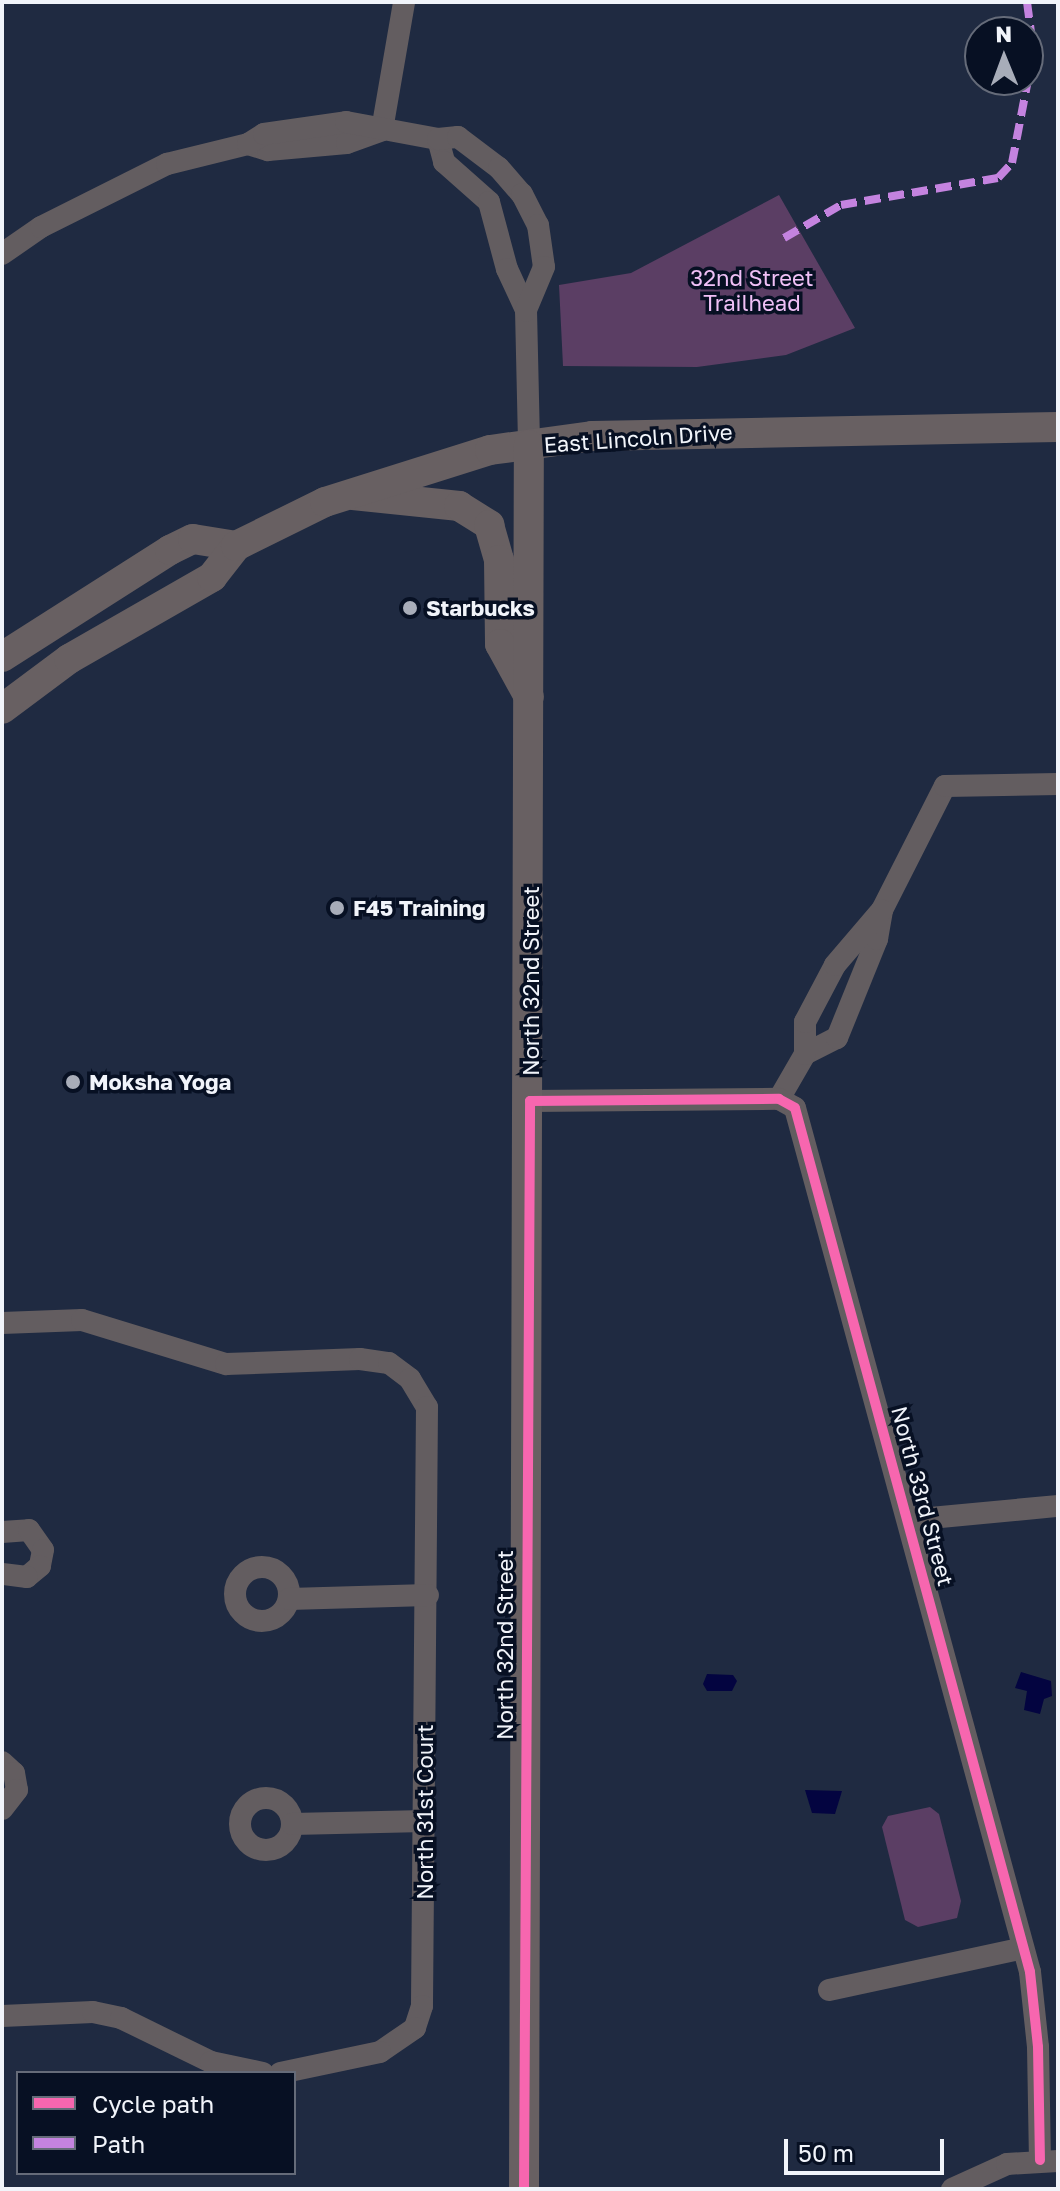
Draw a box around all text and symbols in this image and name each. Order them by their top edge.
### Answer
north arrow [964,16,1044,96]
text: N [995,20,1012,47]
park label: 32nd Street Trailhead [690,264,814,316]
street label: East Lincoln Drive [543,418,733,458]
place label: Starbucks [426,595,535,621]
marker: Starbucks [401,599,419,617]
street label: North 32nd Street [518,886,544,1076]
place label: F45 Training [353,895,485,921]
marker: F45 Training [328,899,346,917]
place label: Moksha Yoga [89,1069,231,1095]
marker: Moksha Yoga [64,1073,82,1091]
street label: North 33rd Street [886,1403,960,1589]
street label: North 32nd Street [492,1550,518,1740]
street label: North 31st Court [412,1724,438,1900]
legend [16,2071,296,2175]
text: Cycle path [92,2089,214,2118]
scale bar [788,2123,948,2173]
text: Path [92,2129,145,2158]
text: 50 m [798,2138,854,2167]

